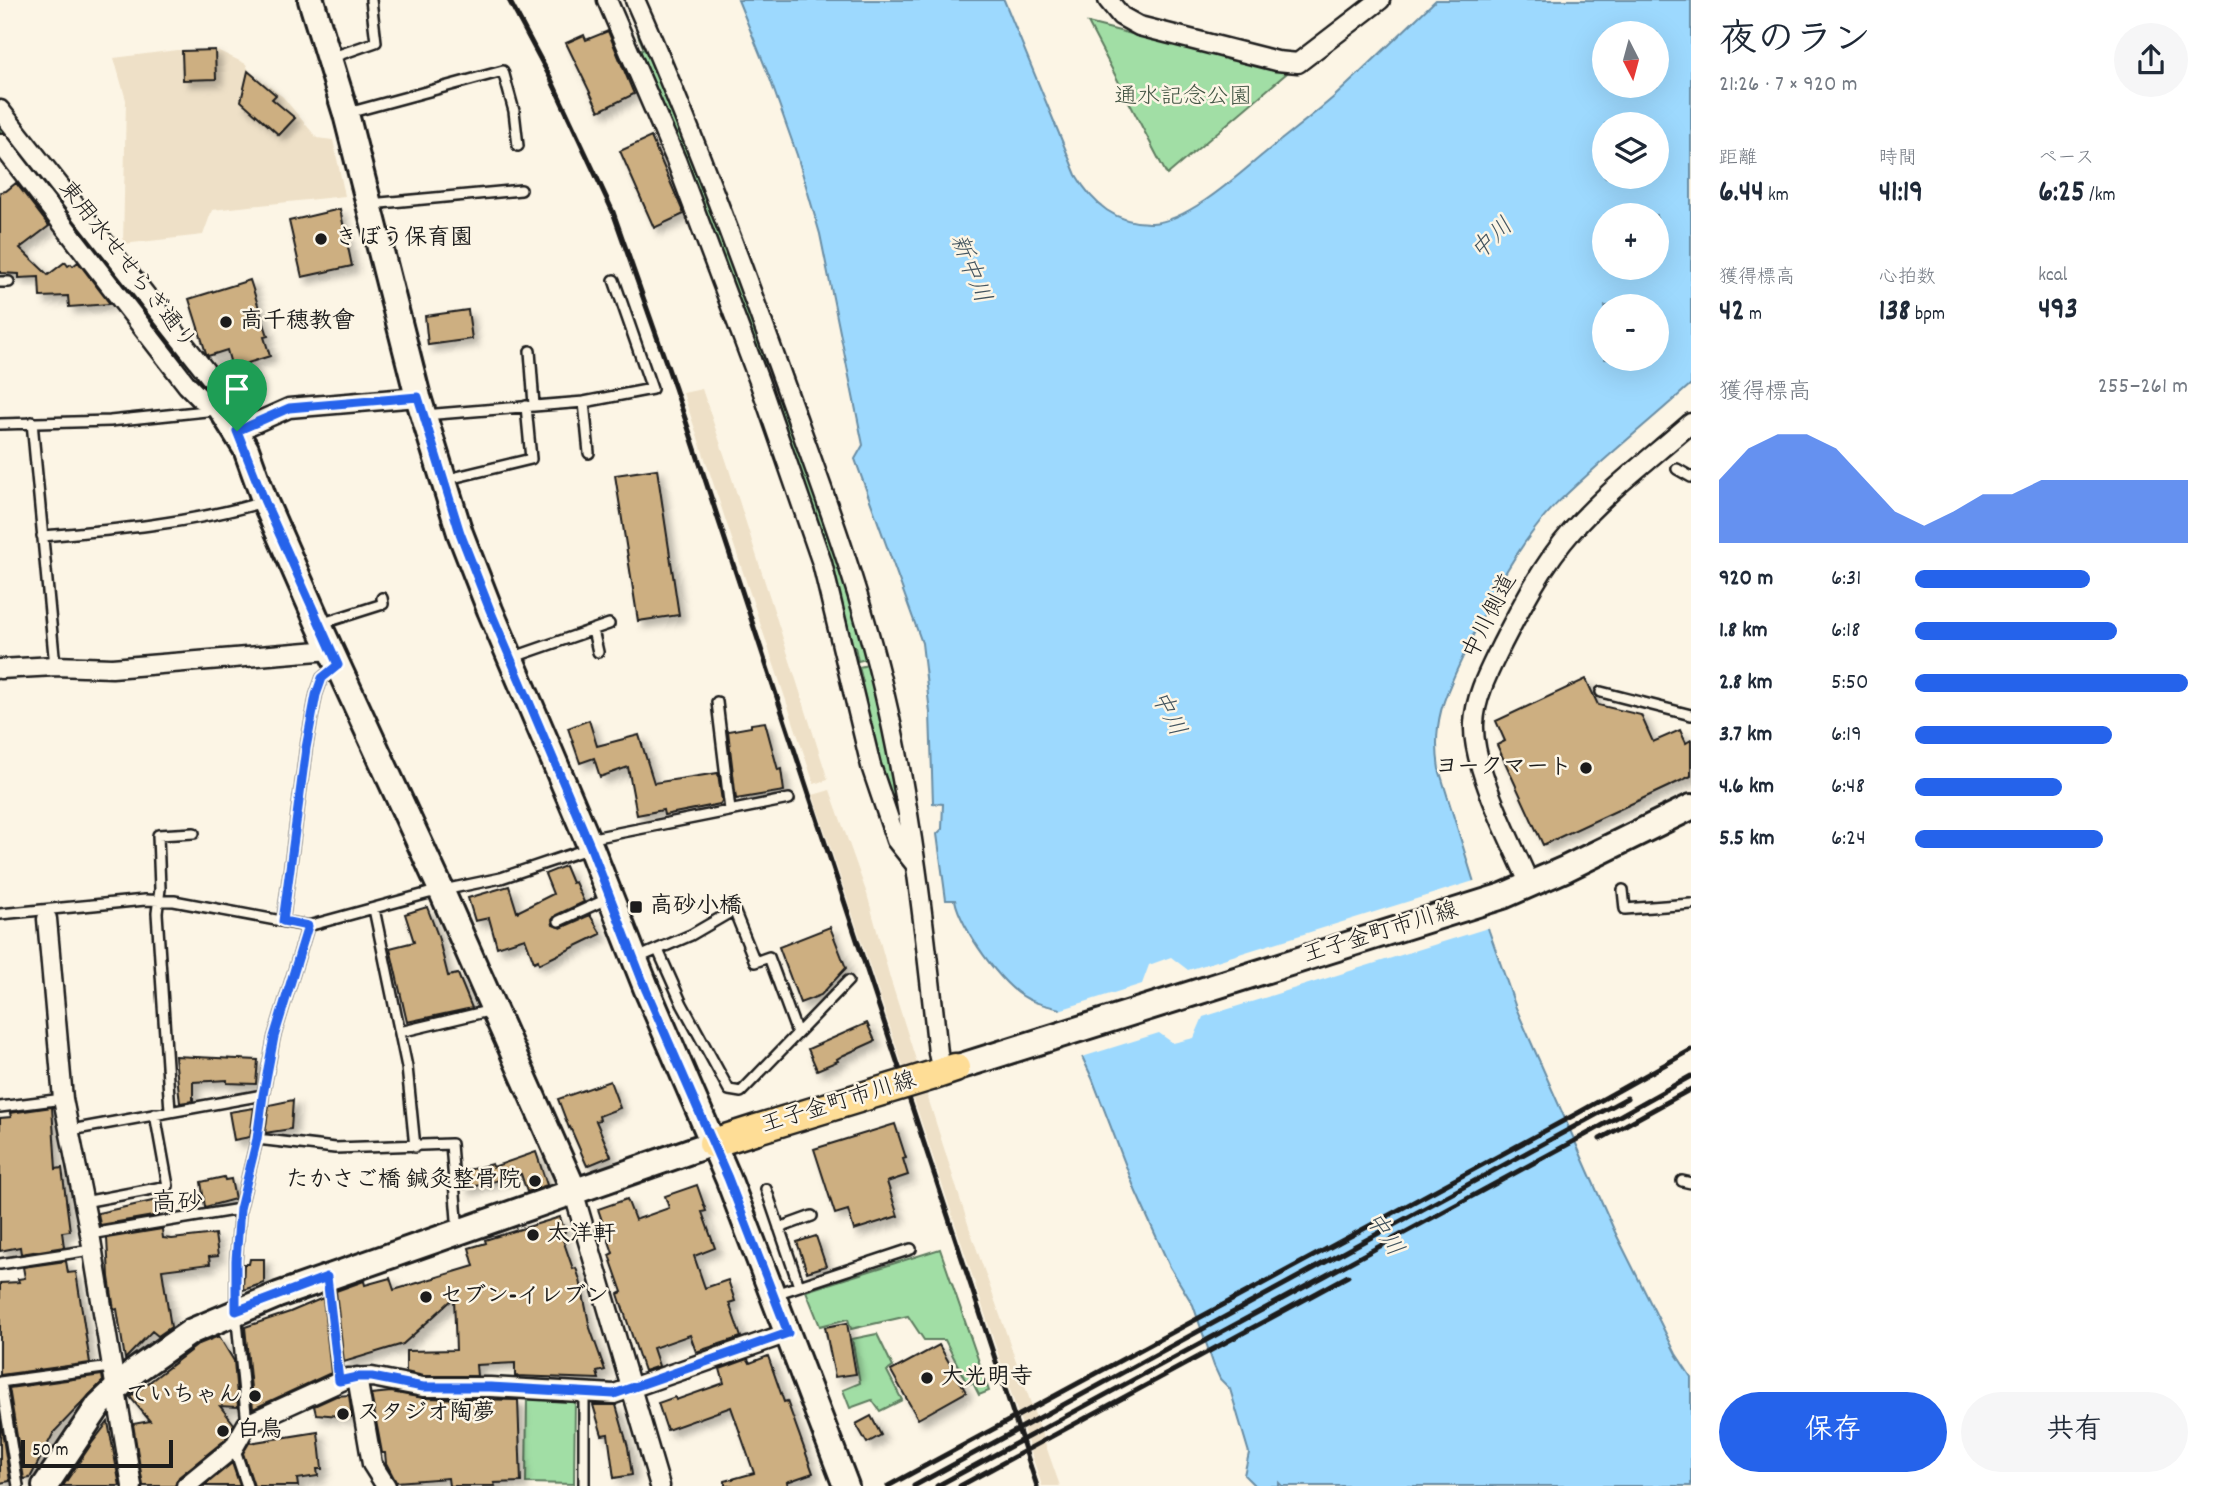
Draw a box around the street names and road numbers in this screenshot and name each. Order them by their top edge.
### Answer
street label: 東用水せせらぎ通り [49,174,203,358]
street label: 中川側道 [1455,569,1527,665]
street label: 王子金町市川線 [1299,895,1463,973]
street label: 王子金町市川線 [757,1065,921,1143]

